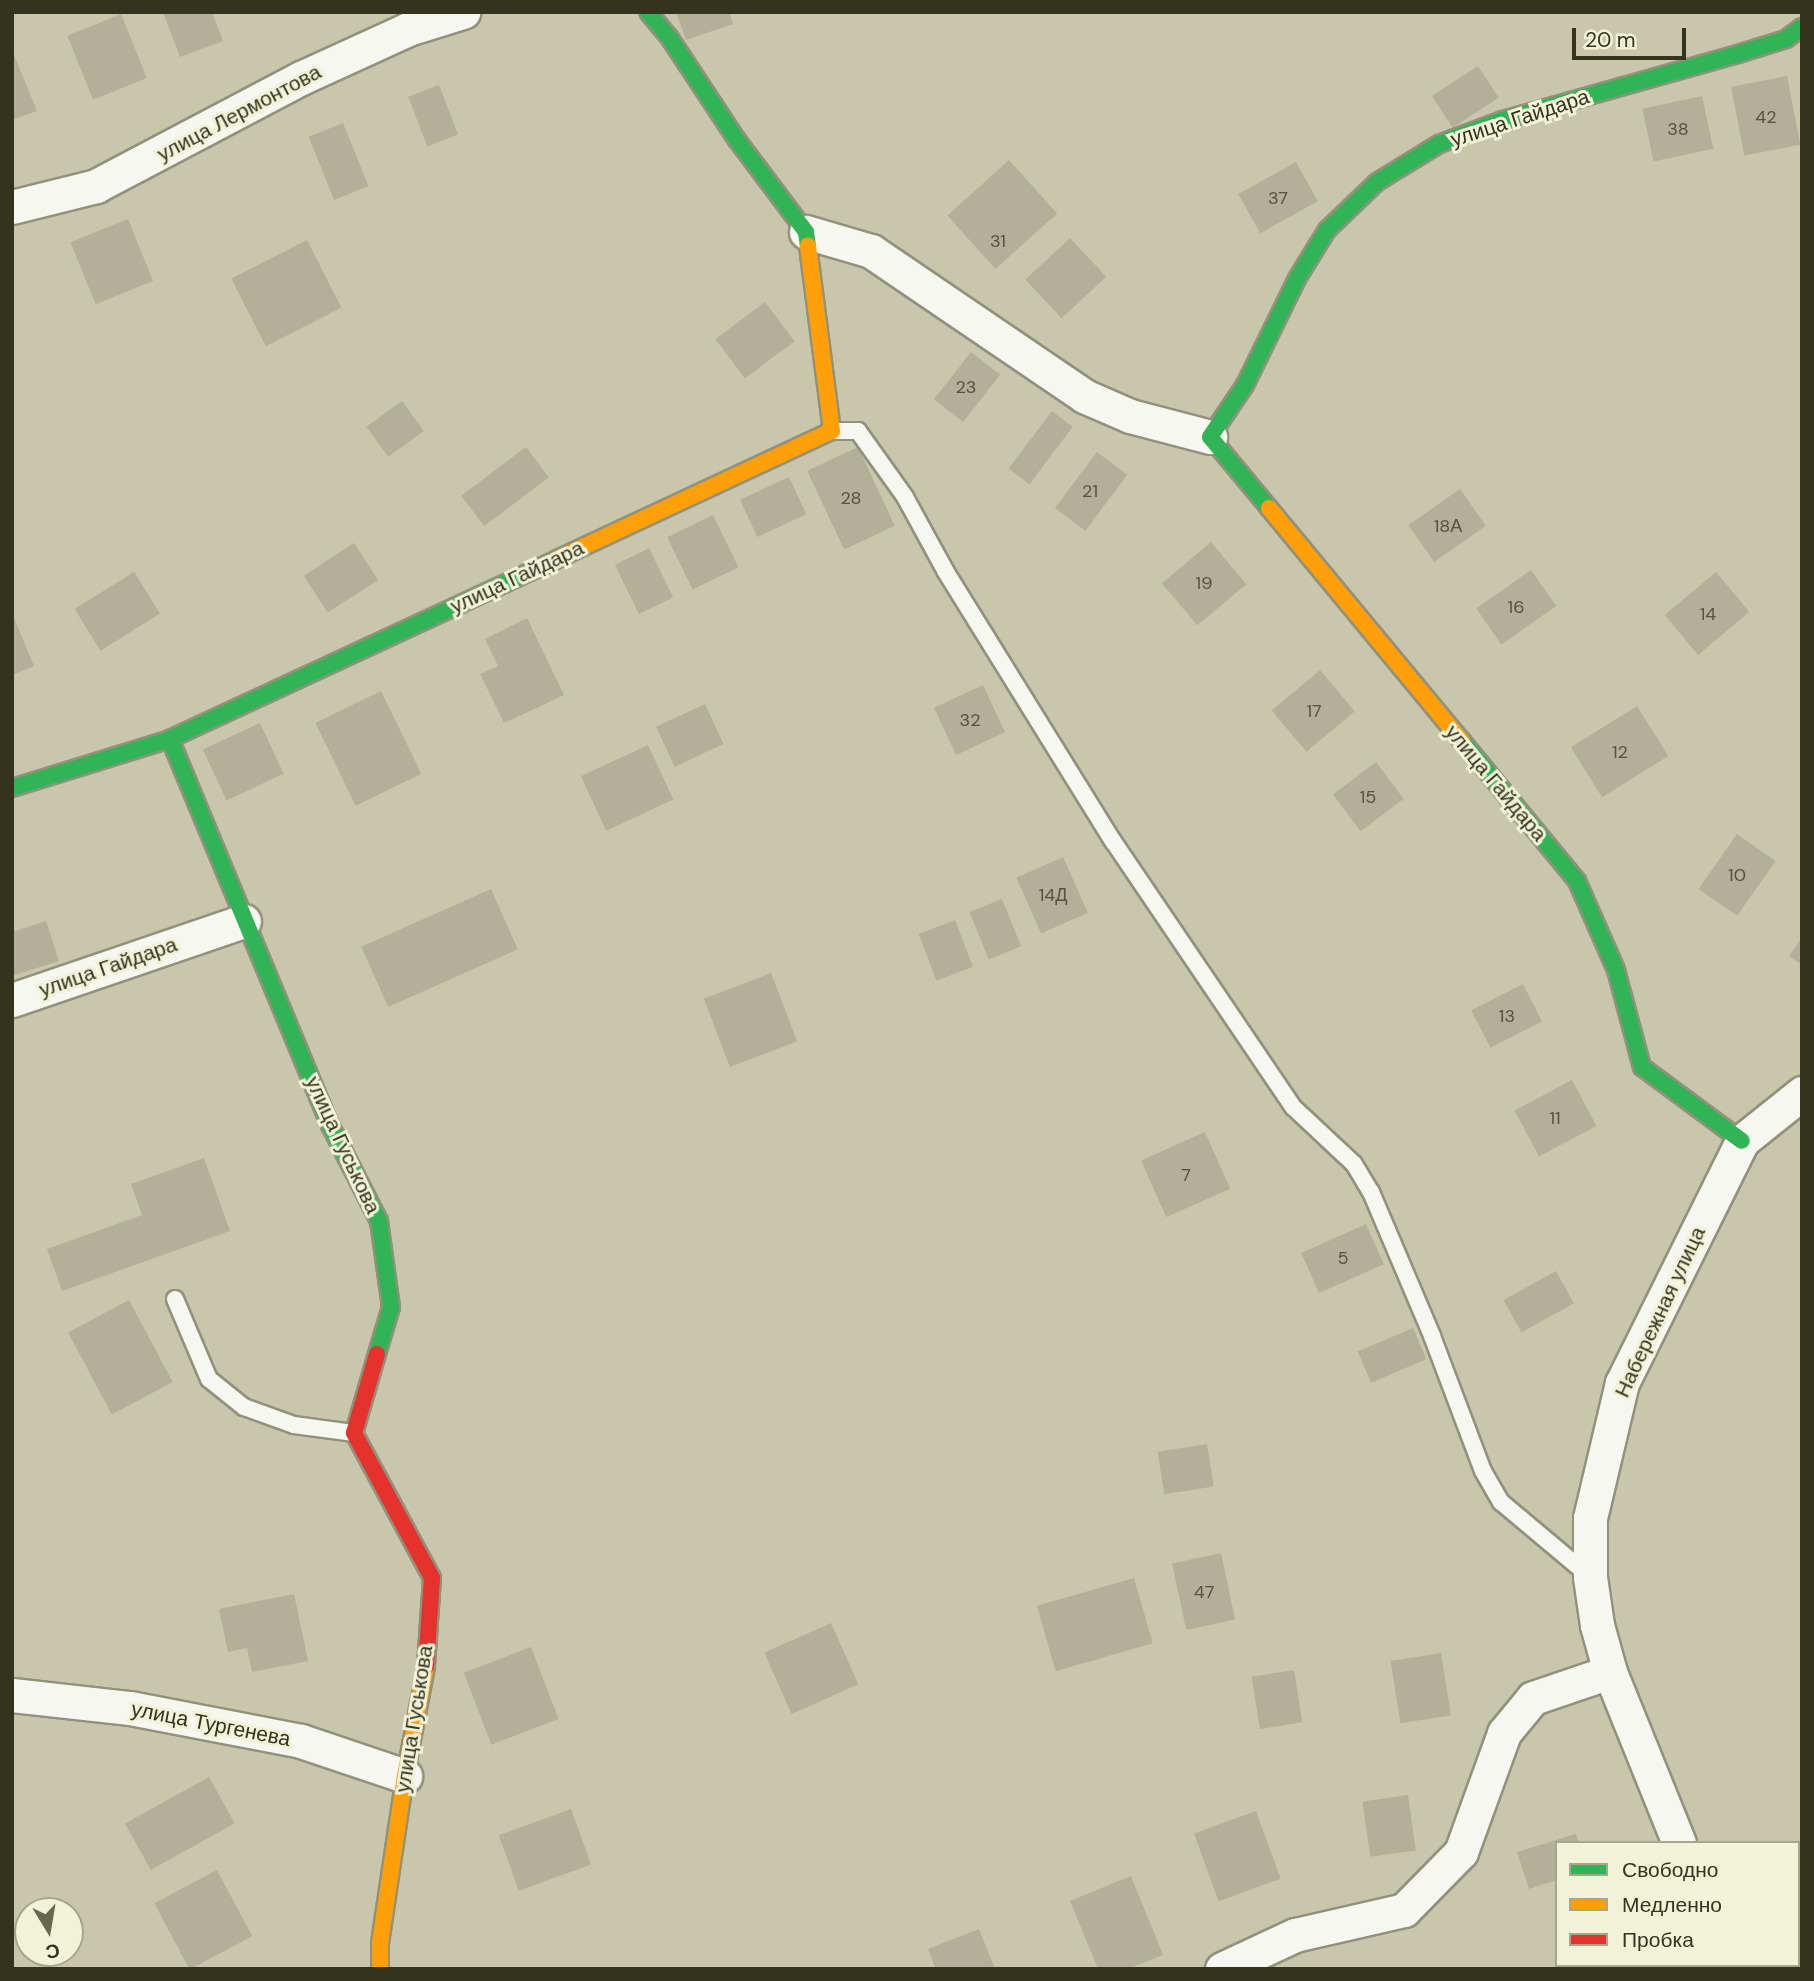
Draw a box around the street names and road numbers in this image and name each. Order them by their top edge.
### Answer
street label: улица Лермонтова [153,59,325,167]
street label: улица Гайдара [1448,84,1592,152]
street label: улица Гайдара [446,535,588,619]
street label: улица Гайдара [1440,720,1552,846]
street label: улица Гайдара [36,932,180,1002]
street label: улица Гуськова [300,1072,386,1218]
street label: Набережная улица [1609,1223,1711,1401]
street label: улица Гуськова [390,1644,438,1794]
street label: улица Тургенева [129,1696,293,1752]

